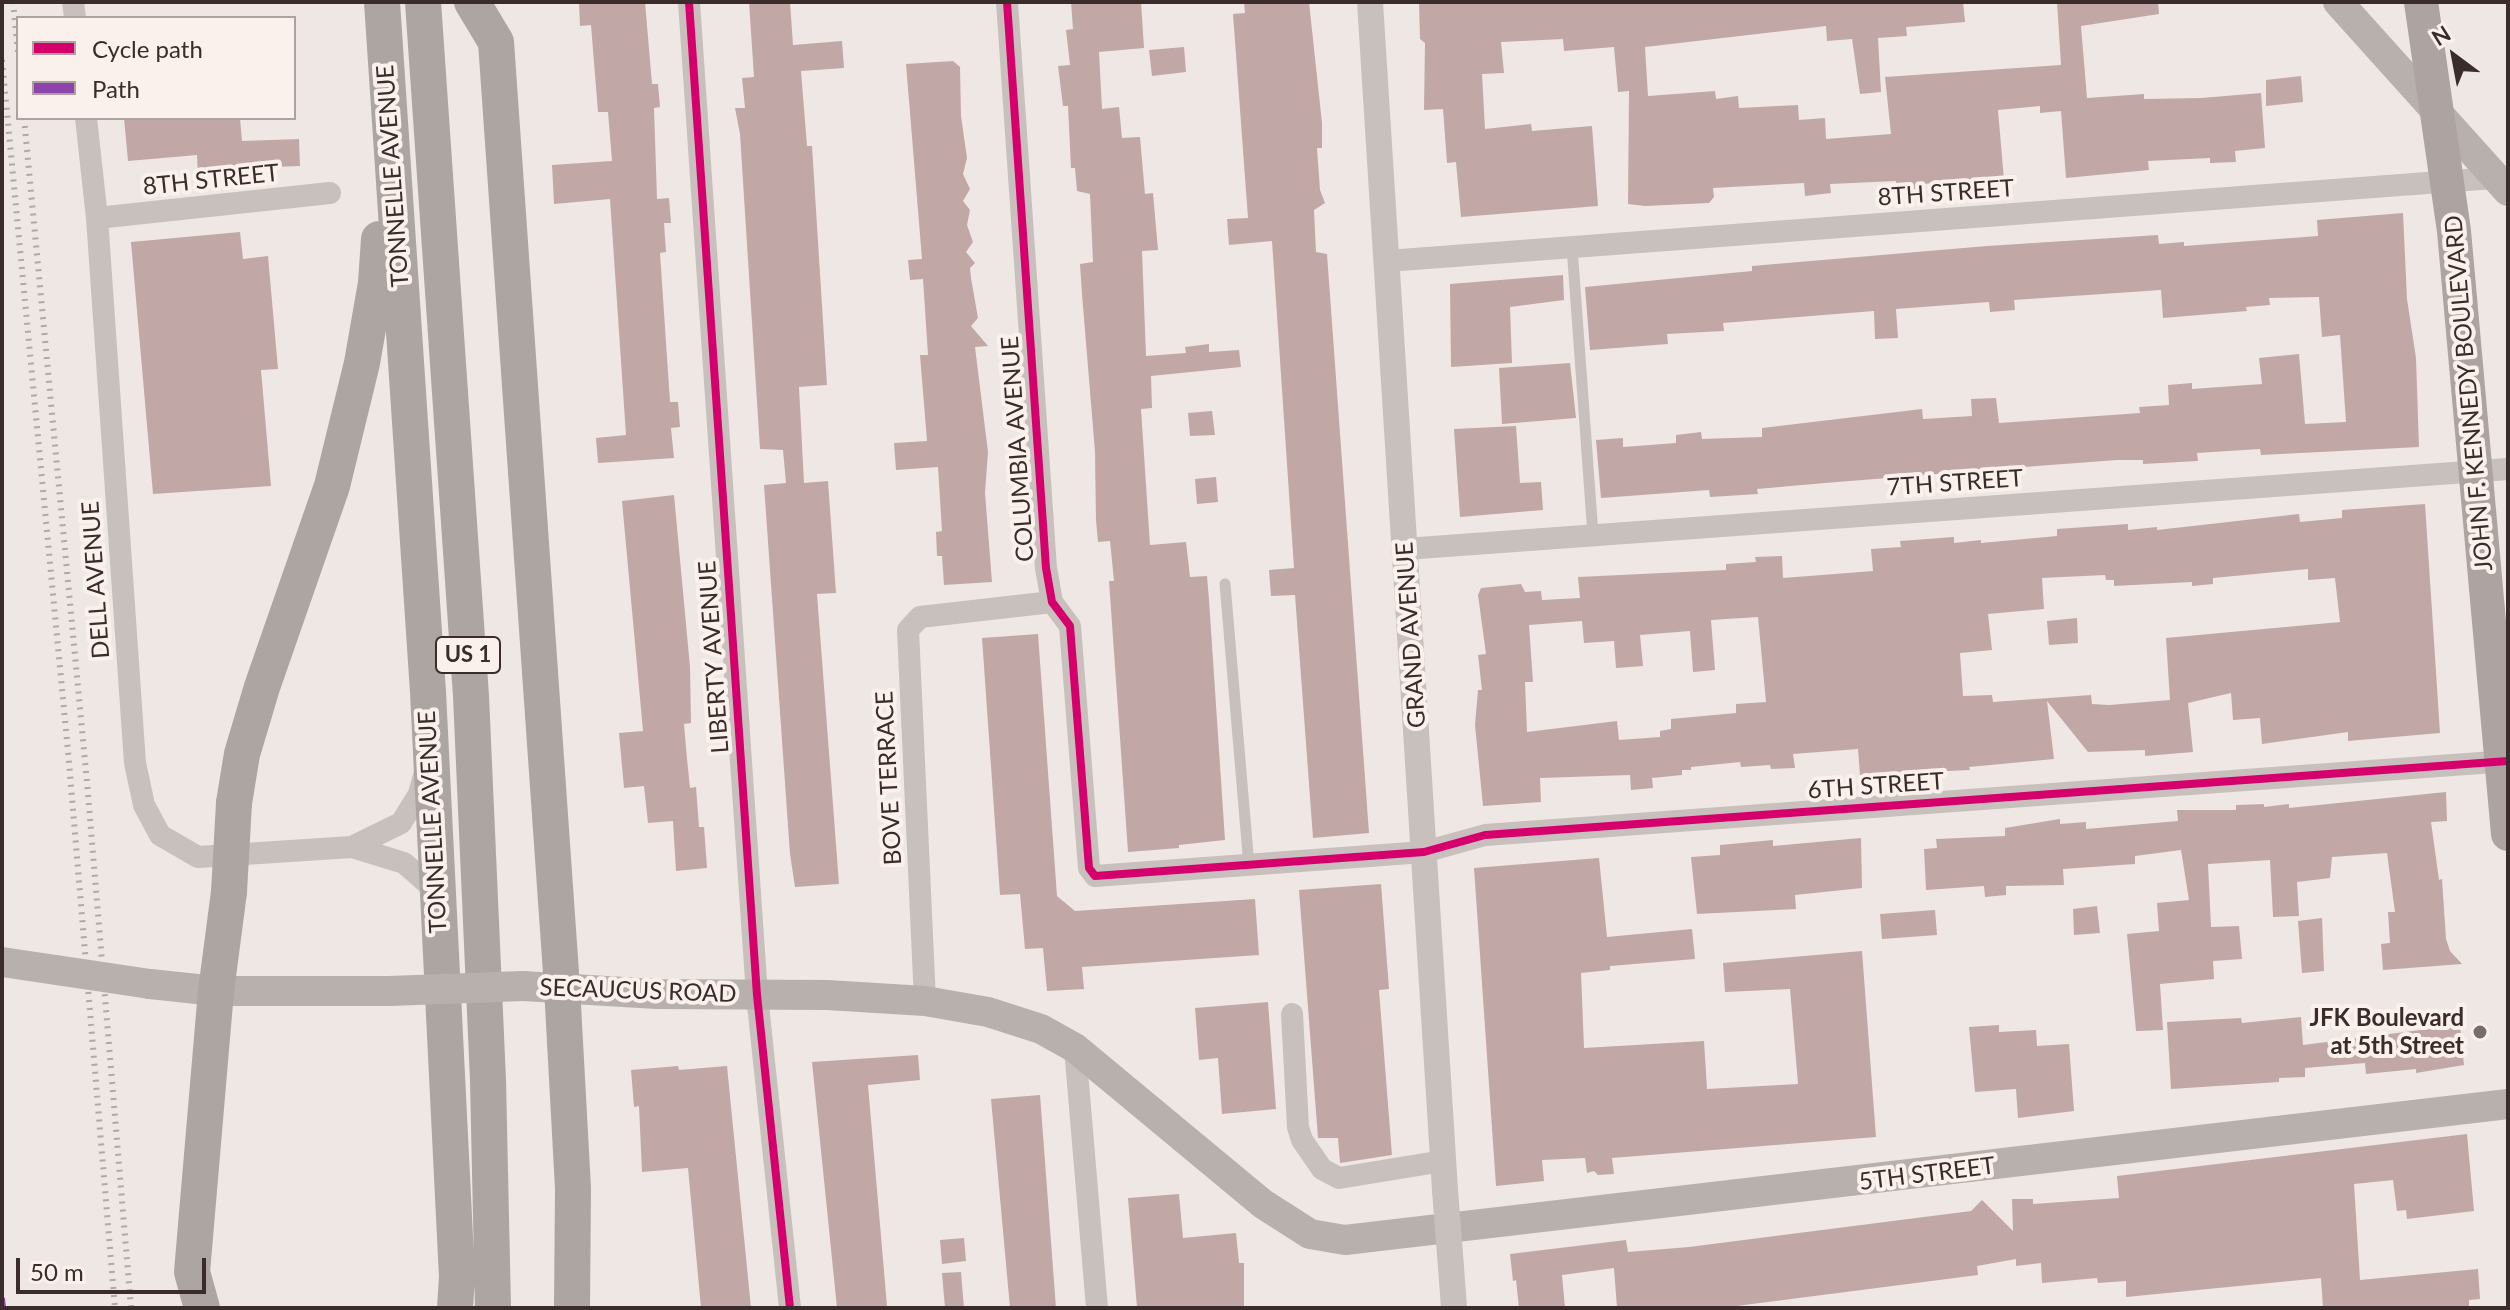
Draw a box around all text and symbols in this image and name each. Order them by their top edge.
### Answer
legend [16,16,296,120]
north arrow [2414,16,2494,96]
text: N [2427,19,2455,51]
text: Cycle path [92,34,203,63]
street label: TONNELLE AVENUE [371,64,415,288]
text: Path [92,74,140,103]
street label: 8TH STREET [142,159,280,201]
street label: 8TH STREET [1877,174,2015,212]
street label: JOHN F. KENNEDY BOULEVARD [2439,214,2499,572]
street label: COLUMBIA AVENUE [996,335,1040,563]
street label: 7TH STREET [1886,464,2024,502]
street label: DELL AVENUE [76,500,116,660]
street label: GRAND AVENUE [1390,541,1432,729]
street label: LIBERTY AVENUE [693,560,735,754]
road number: US 1 [436,637,500,673]
street label: BOVE TERRACE [870,690,908,866]
street label: TONNELLE AVENUE [413,710,453,934]
street label: 6TH STREET [1807,767,1945,805]
street label: SECAUCUS ROAD [539,973,737,1009]
place label: JFK Boulevard at 5th Street [2310,1004,2464,1060]
marker: JFK Boulevard at 5th Street [2471,1023,2489,1041]
street label: 5TH STREET [1857,1151,1997,1197]
scale bar [20,1242,210,1292]
text: 50 m [30,1257,84,1286]

